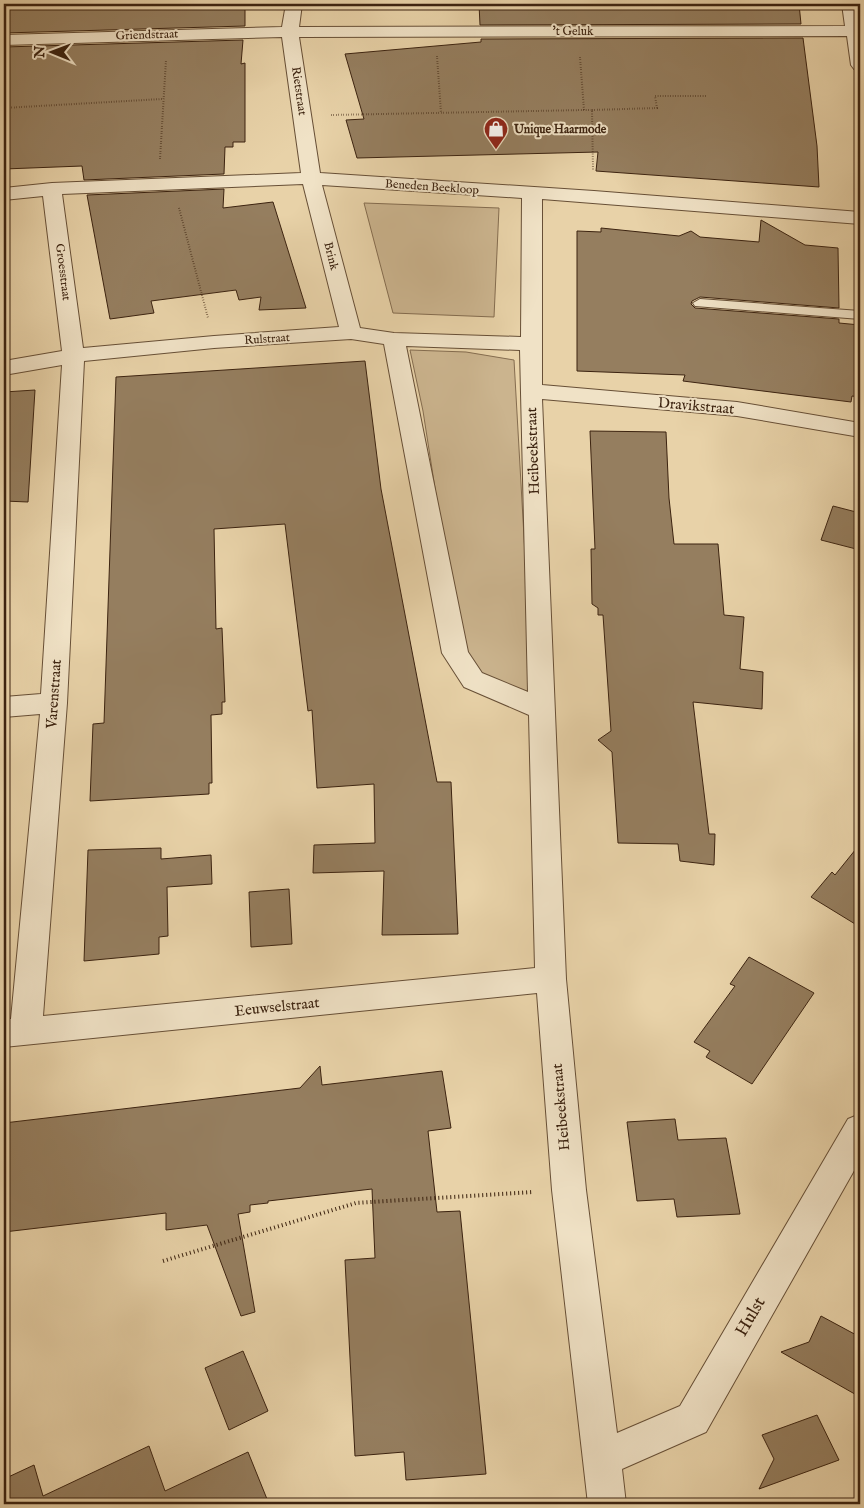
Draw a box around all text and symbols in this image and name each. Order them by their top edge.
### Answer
street label: 't Geluk [553,24,594,39]
street label: Griendstraat [115,26,179,44]
north arrow [28,28,78,78]
text: N [31,46,49,59]
street label: Rietstraat [288,66,310,116]
shop icon: Unique Haarmode [483,116,509,150]
place label: Unique Haarmode [513,122,607,138]
street label: Beneden Beekloop [384,176,480,199]
street label: Brink [320,240,342,272]
street label: Groesstraat [52,243,74,301]
street label: Rulstraat [244,330,290,348]
street label: Dravikstraat [657,393,735,419]
street label: Heibeekstraat [522,407,544,495]
street label: Varenstraat [42,659,66,730]
street label: Eeuwselstraat [234,993,320,1021]
street label: Heibeekstraat [548,1063,574,1151]
street label: Hulst [731,1293,771,1341]

